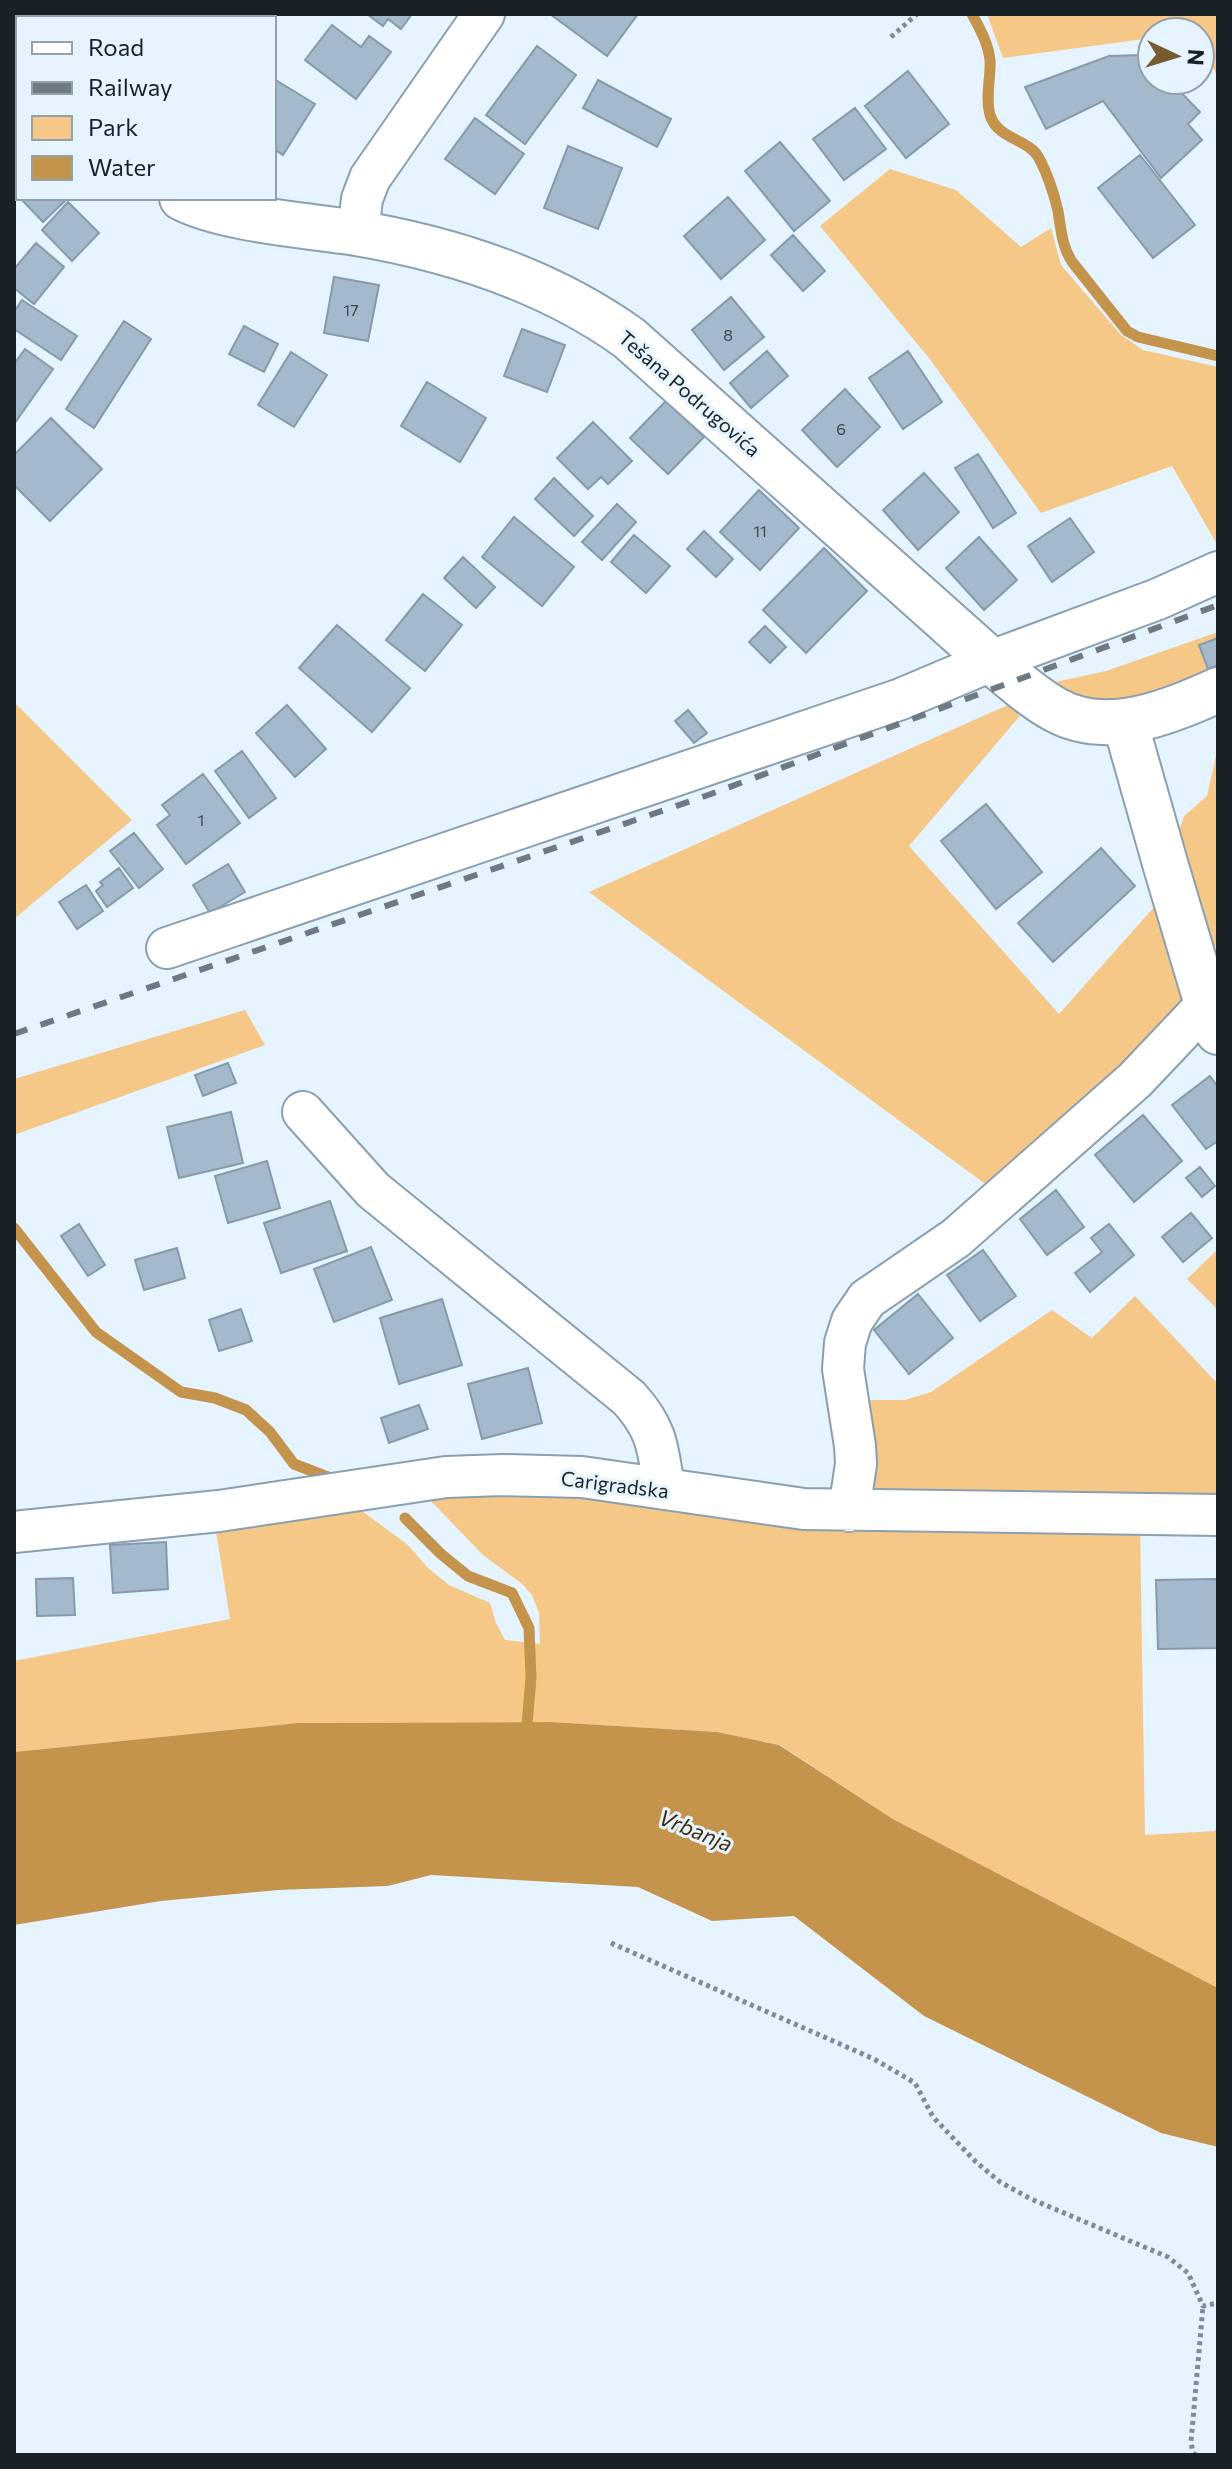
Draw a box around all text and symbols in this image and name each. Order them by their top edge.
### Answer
legend [16,16,276,200]
north arrow [1136,16,1216,96]
text: Road [88,32,144,61]
text: N [1182,48,1210,67]
text: Railway [88,72,173,101]
text: Park [88,112,138,141]
text: Water [88,152,156,181]
house number: 17 [343,300,359,319]
street label: Tešana Podrugovića [614,325,766,461]
house number: 8 [723,325,733,344]
house number: 6 [836,419,846,438]
house number: 11 [753,521,767,540]
house number: 1 [198,810,204,829]
street label: Carigradska [560,1465,670,1503]
water label: Vrbanja [655,1803,737,1857]

